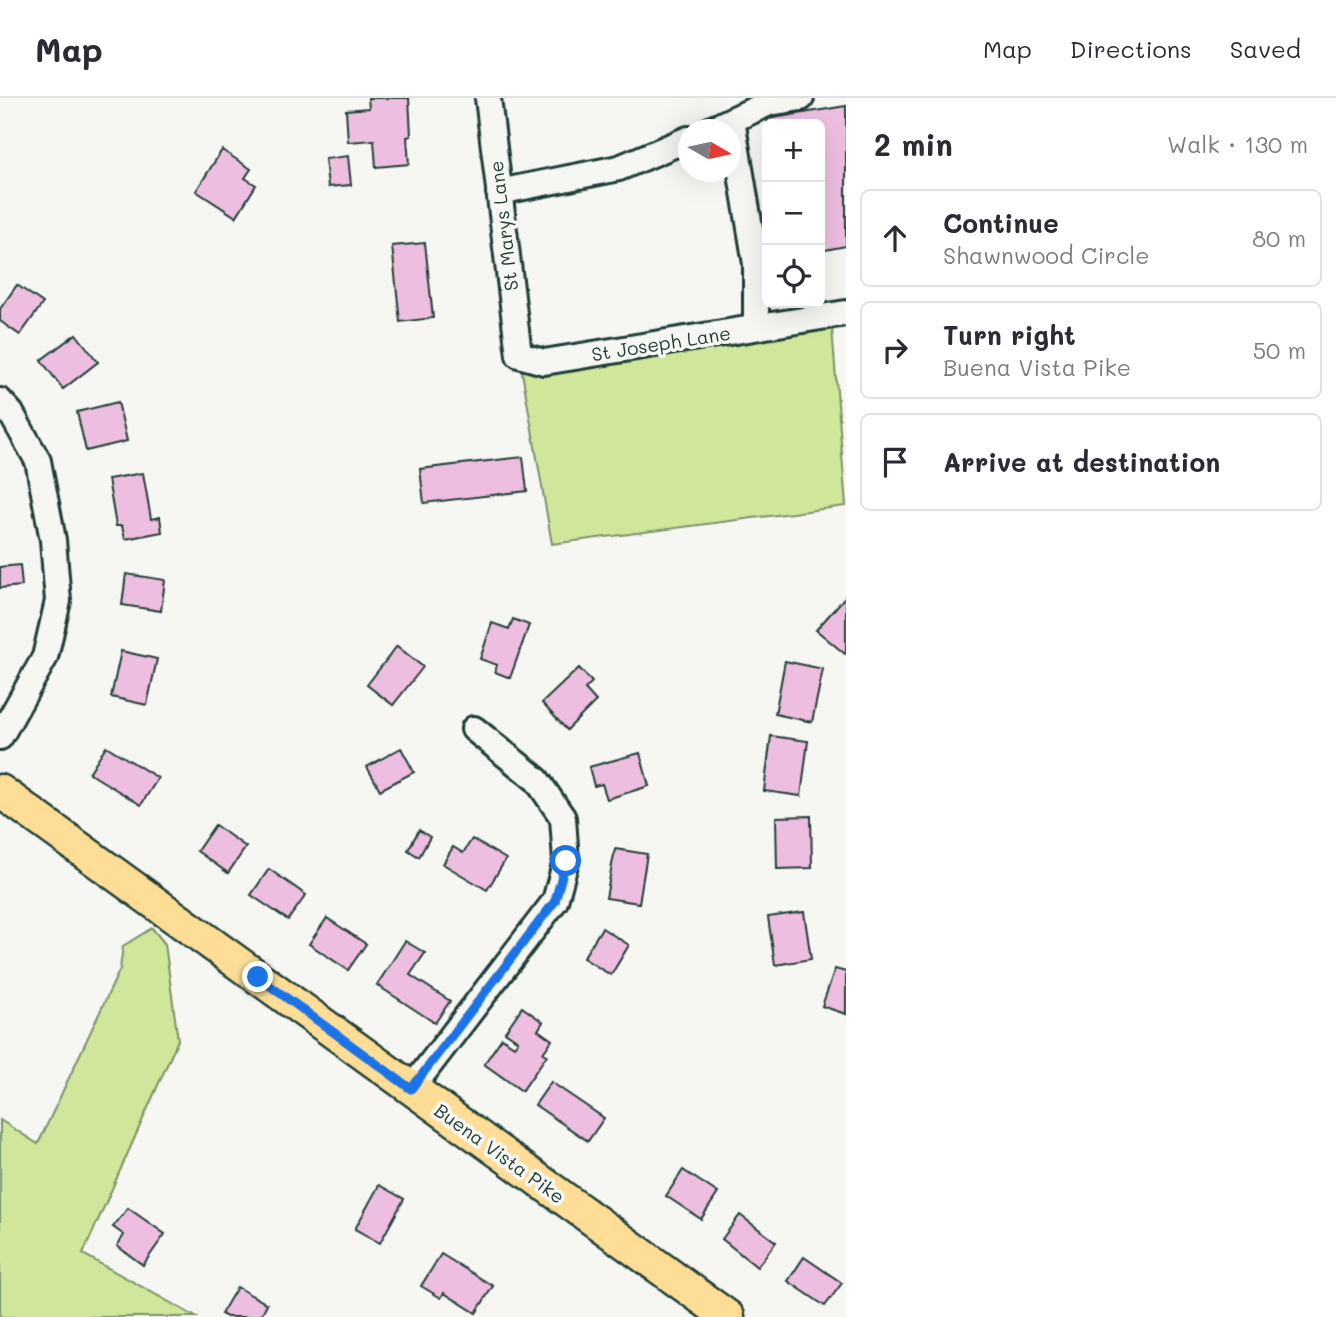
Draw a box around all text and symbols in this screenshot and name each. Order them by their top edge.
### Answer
text: Map [35,27,103,70]
text: Map [983,33,1032,64]
text: Directions [1070,33,1192,64]
text: Saved [1230,33,1301,64]
north arrow [678,119,741,182]
map controls [762,119,825,308]
button: + [762,119,825,182]
text: 2 min [874,124,953,164]
text: Walk · 130 m [1167,129,1308,159]
street label: St Marys Lane [483,159,523,293]
button: − [762,182,825,245]
text: Continue [943,206,1059,240]
icon: ahead [876,219,914,257]
text: 80 m [1252,223,1306,253]
text: Shawnwood Circle [943,240,1149,270]
button: locate [762,245,825,308]
text: Turn right [943,318,1076,352]
street label: St Joseph Lane [590,320,732,366]
icon: right [876,331,914,369]
text: 50 m [1253,335,1306,365]
text: Buena Vista Pike [943,352,1131,382]
icon: arrive [876,443,914,481]
text: Arrive at destination [943,445,1220,479]
route start [550,845,581,876]
route end [242,961,273,992]
street label: Buena Vista Pike [430,1097,570,1209]

